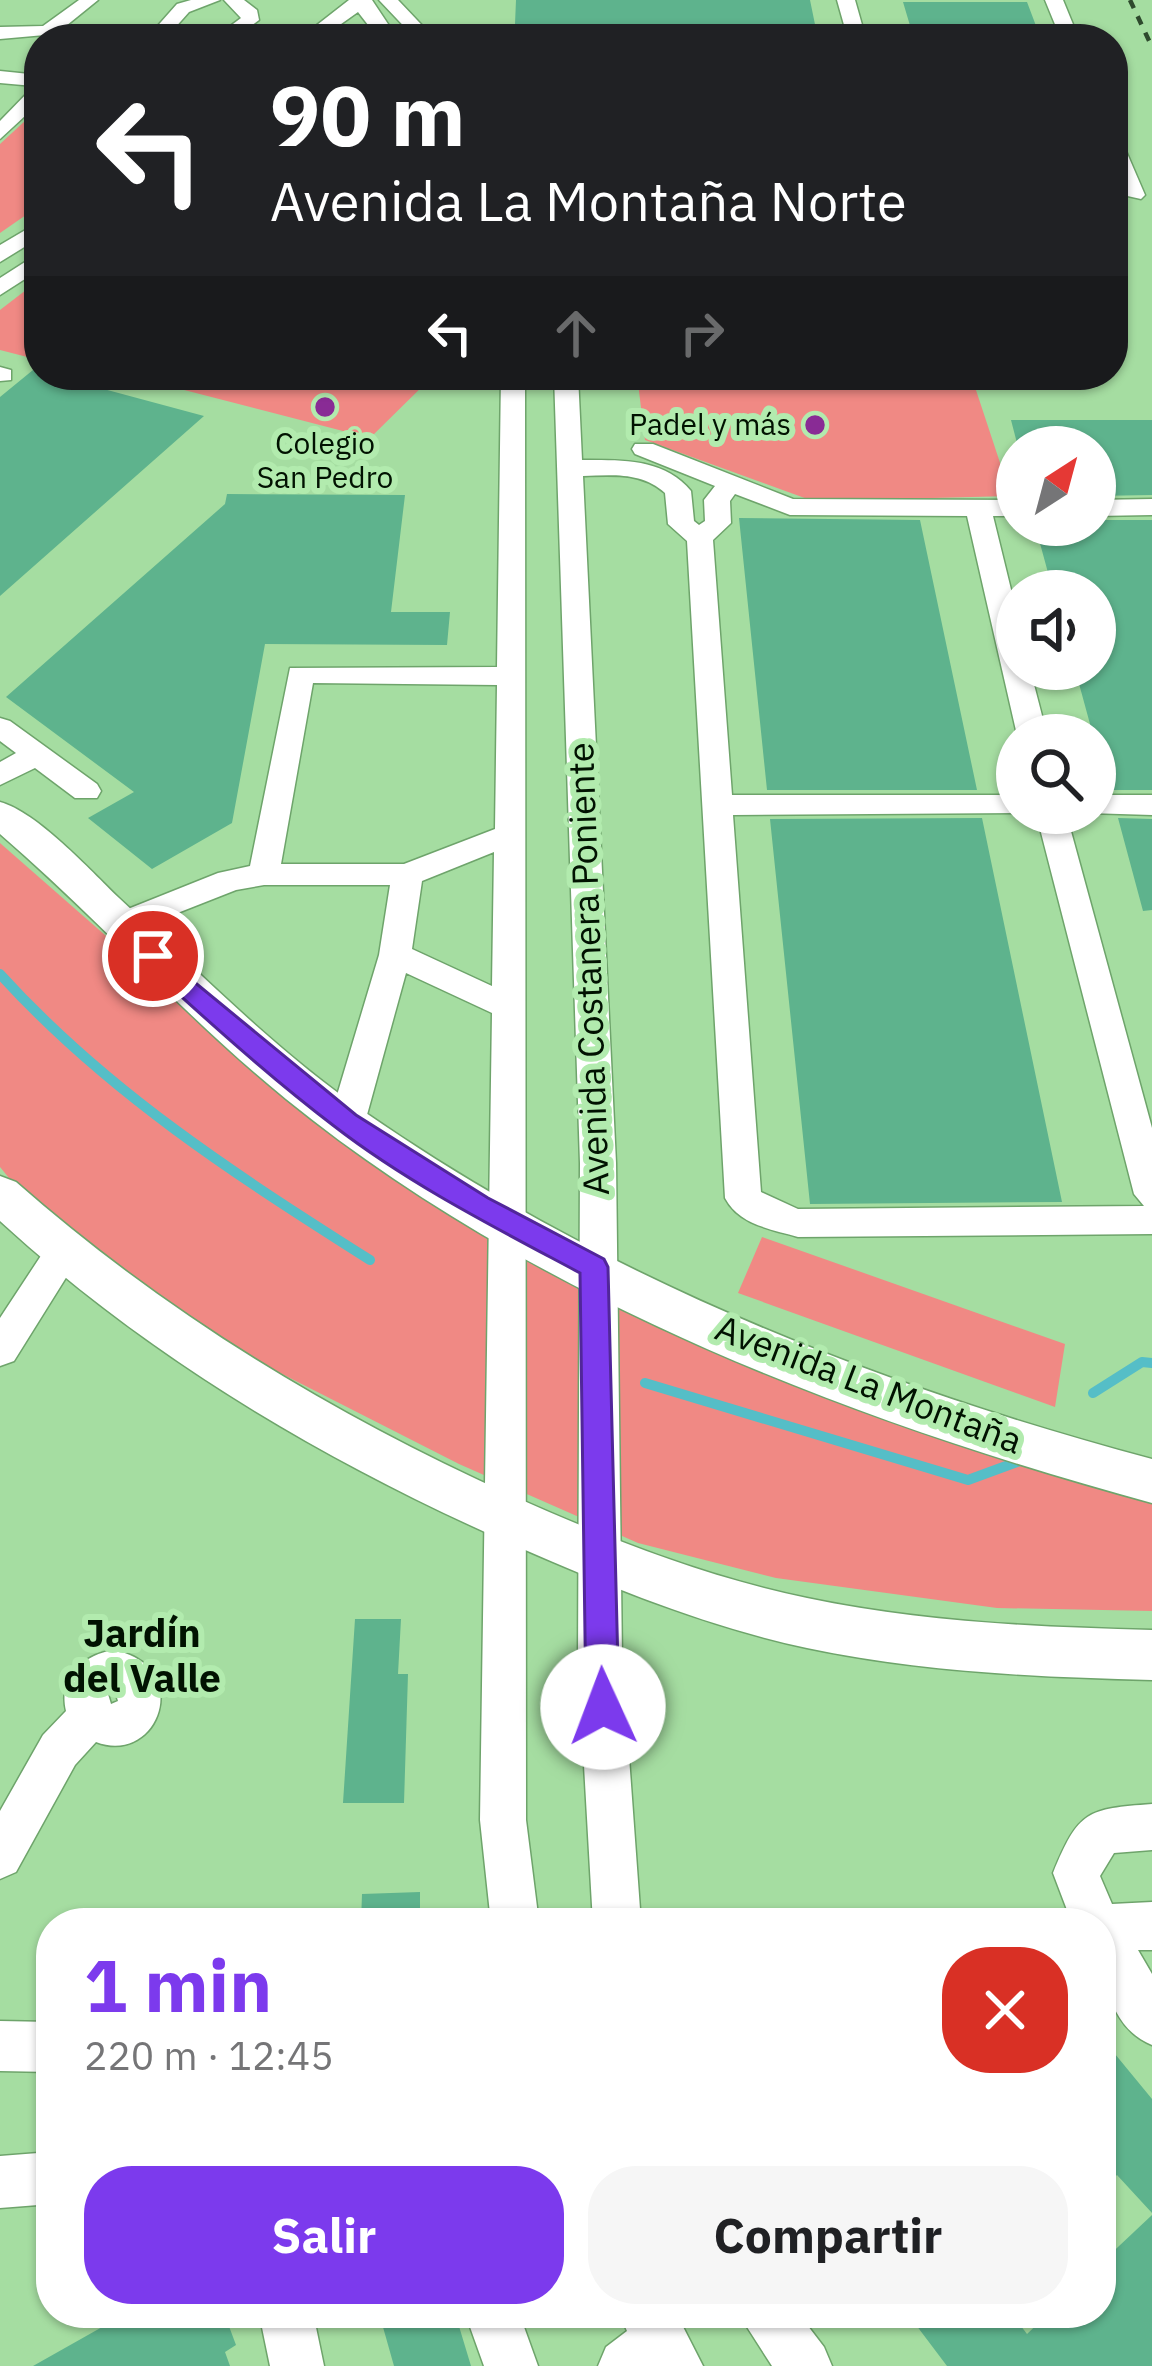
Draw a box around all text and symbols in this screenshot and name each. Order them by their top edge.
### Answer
text: 90 m [270,60,466,169]
icon: left [72,72,228,228]
text: Avenida La Montaña Norte [270,166,907,236]
icon: left [417,300,483,366]
icon: ahead [543,300,609,366]
icon: right [669,300,735,366]
marker: Colegio San Pedro [312,394,338,420]
place label: Padel y más [629,404,791,443]
marker: Padel y más [802,412,828,438]
place label: Colegio San Pedro [257,423,393,496]
north arrow [996,426,1116,546]
map controls [996,426,1116,834]
button: sound [996,570,1116,690]
button: search [996,714,1116,834]
street label: Avenida Costanera Poniente [556,742,619,1196]
pin [102,905,204,1007]
icon: arrive [120,923,186,989]
street label: Avenida La Montaña [709,1303,1029,1464]
district label: Jardín del Valle [63,1607,221,1703]
position arrow [540,1644,666,1770]
text: 1 min [84,1938,272,2032]
button: close [942,1947,1068,2073]
text: 220 m · 12:45 [84,2030,334,2081]
button: Salir [84,2166,564,2304]
button: Compartir [588,2166,1068,2304]

